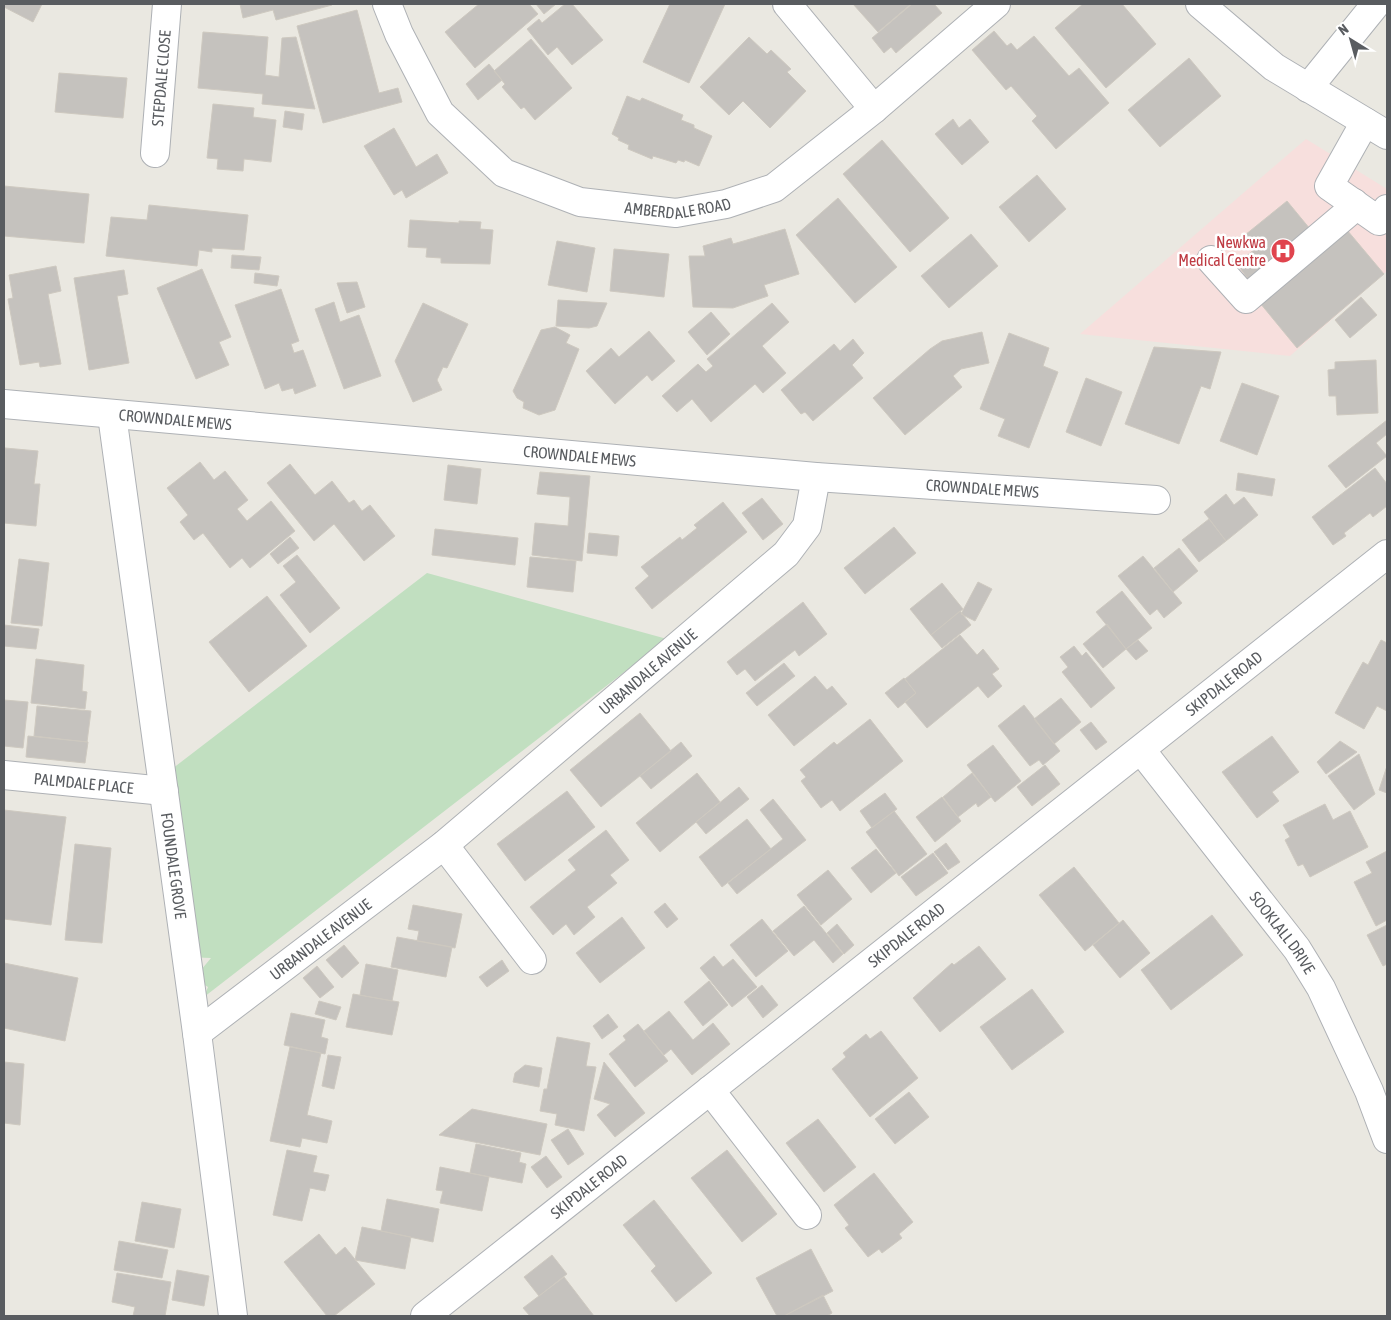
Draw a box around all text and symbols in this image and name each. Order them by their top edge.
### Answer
north arrow [1326,15,1376,65]
text: N [1335,21,1351,38]
street label: STEPDALE CLOSE [148,29,174,127]
street label: AMBERDALE ROAD [624,194,733,222]
place label: Newkwa Medical Centre [1178,233,1266,269]
hospital icon: Newkwa Medical Centre [1270,238,1296,264]
street label: CROWNDALE MEWS [118,405,233,433]
street label: CROWNDALE MEWS [522,442,637,470]
street label: CROWNDALE MEWS [925,475,1040,501]
street label: URBANDALE AVENUE [595,625,700,718]
street label: SKIPDALE ROAD [1182,647,1266,719]
street label: PALMDALE PLACE [33,769,134,797]
street label: FOUNDALE GROVE [158,812,190,920]
street label: SOOKLALL DRIVE [1246,888,1319,977]
street label: URBANDALE AVENUE [266,895,375,983]
street label: SKIPDALE ROAD [864,899,948,971]
street label: SKIPDALE ROAD [547,1150,631,1222]

